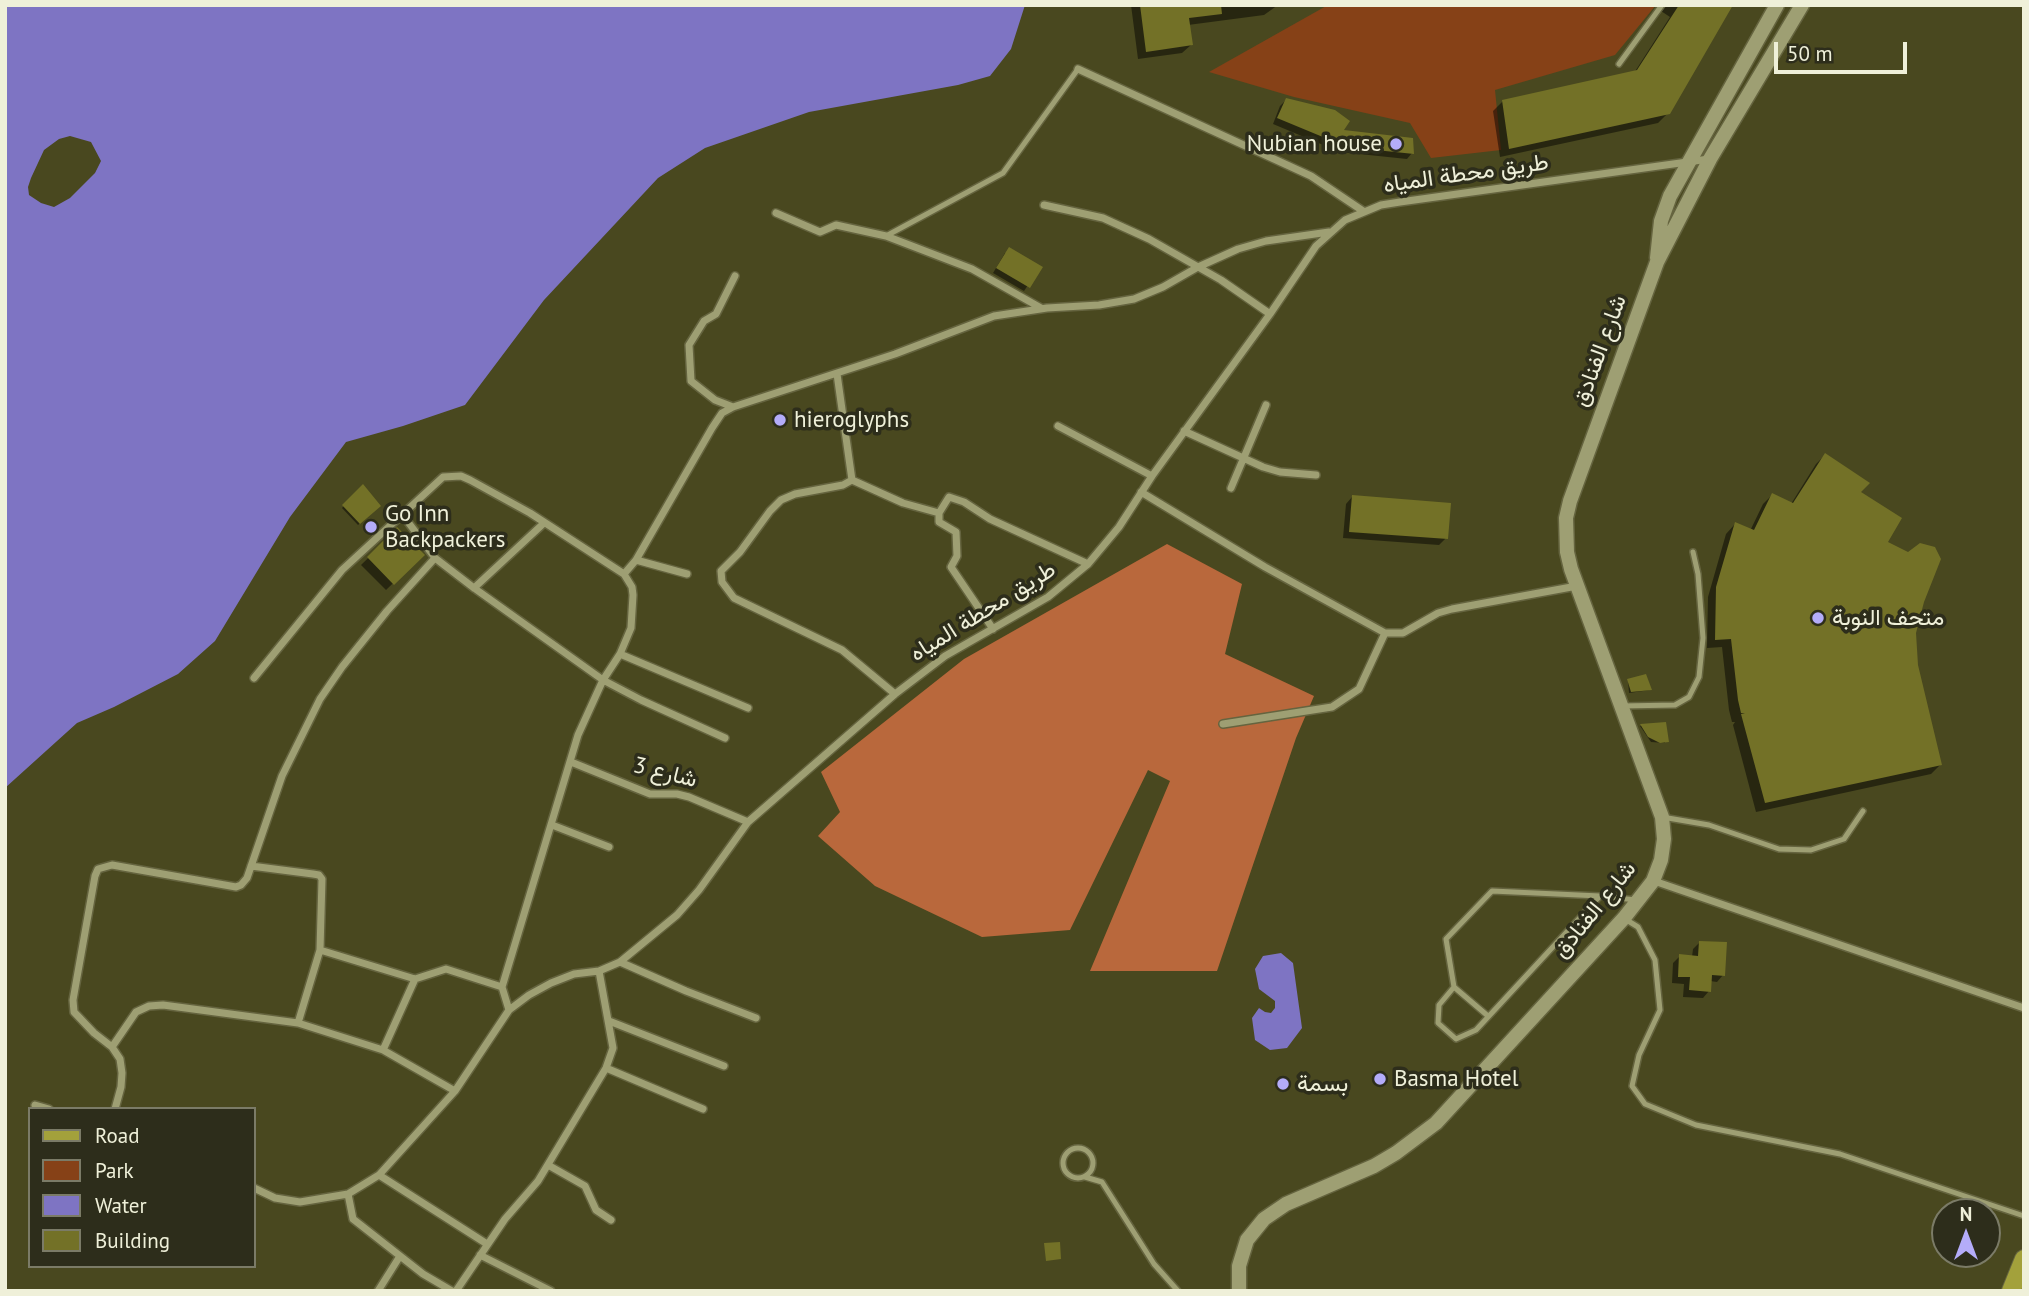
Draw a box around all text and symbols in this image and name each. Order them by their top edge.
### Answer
scale bar [1777,28,1910,72]
text: 50 m [1787,40,1833,67]
place label: Nubian house [1247,130,1382,158]
marker: Nubian house [1388,136,1404,152]
street label: طريق محطة المياه [1382,149,1550,199]
street label: شارع الفنادق [1567,292,1633,410]
place label: hieroglyphs [794,406,909,434]
marker: hieroglyphs [772,412,788,428]
place label: Go Inn Backpackers [385,500,505,554]
marker: Go Inn Backpackers [363,519,379,535]
street label: طريق محطة المياه [905,556,1061,668]
place label: متحف النوبة [1832,604,1944,632]
marker: متحف النوبة [1810,610,1826,626]
street label: شارع 3 [630,752,700,794]
street label: شارع الفنادق [1548,856,1642,964]
place label: Basma Hotel [1394,1065,1518,1093]
place label: بسمة [1297,1070,1348,1098]
marker: Basma Hotel [1372,1071,1388,1087]
marker: بسمة [1275,1076,1291,1092]
legend [28,1107,256,1268]
text: Road [95,1122,139,1149]
text: Park [95,1157,134,1184]
text: Water [95,1192,147,1219]
north arrow [1931,1198,2001,1268]
text: N [1960,1202,1972,1226]
text: Building [95,1227,170,1254]

